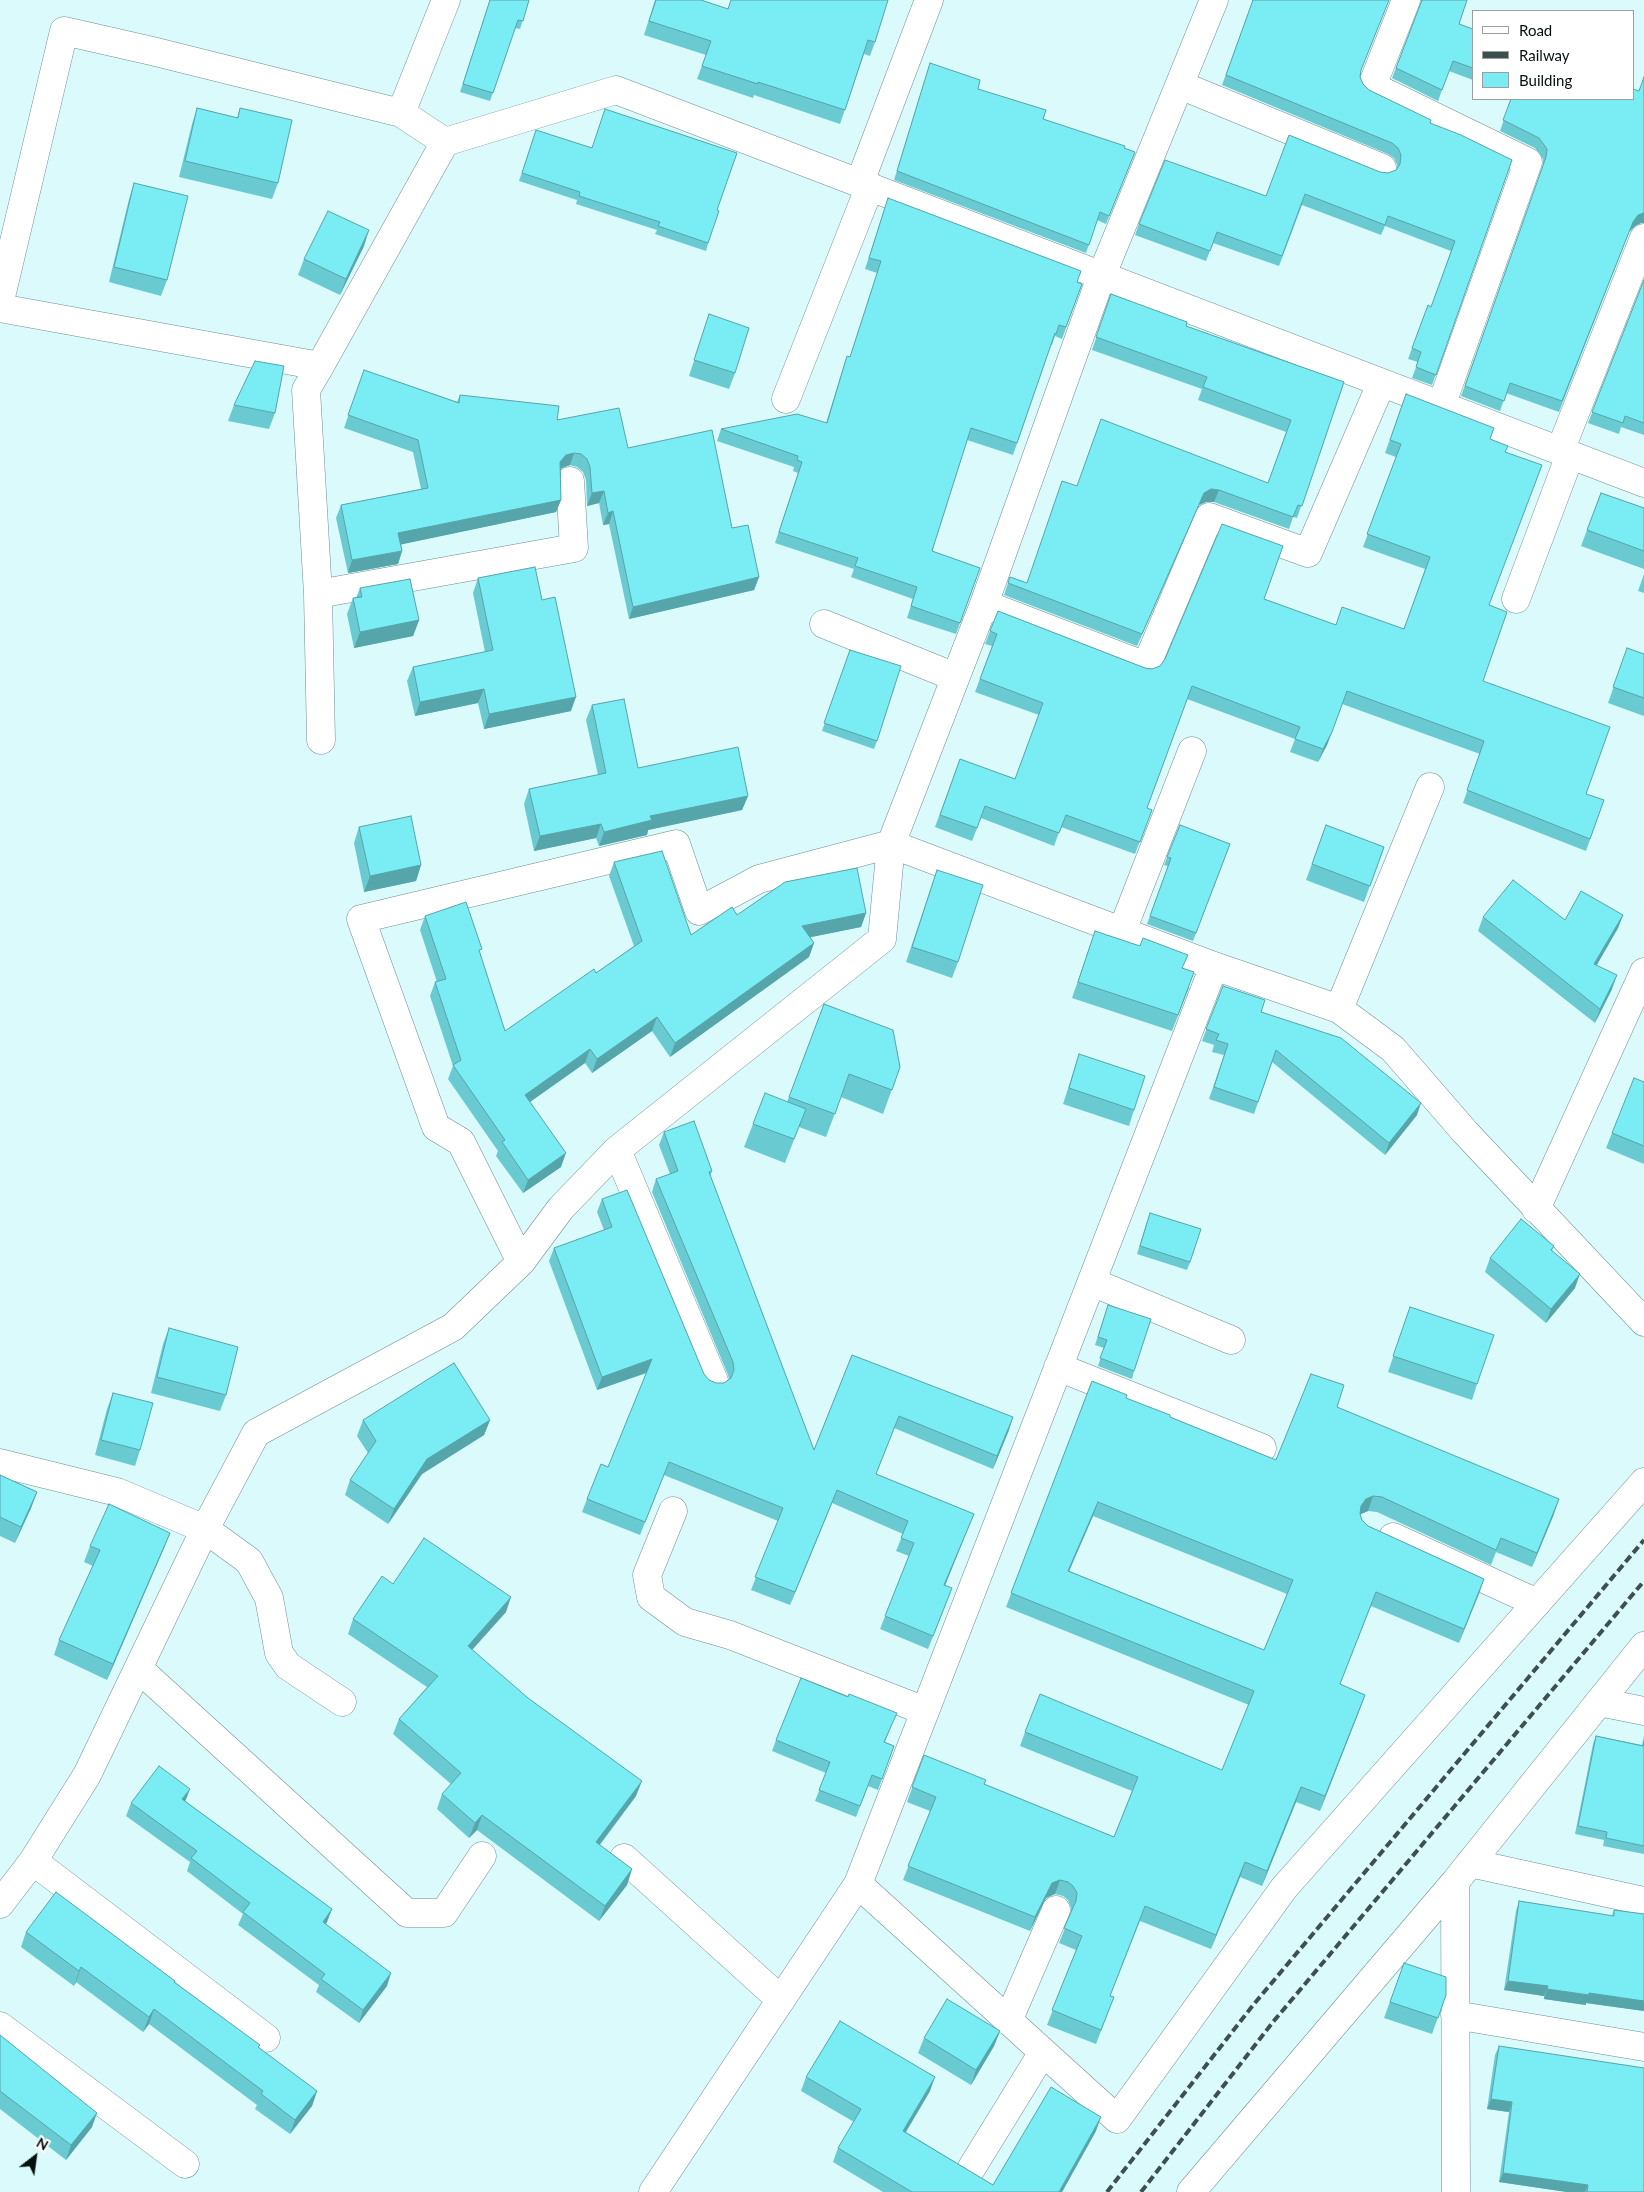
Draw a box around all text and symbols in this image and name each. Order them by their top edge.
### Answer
legend [1472,10,1634,100]
text: Road [1519,21,1552,39]
text: Railway [1519,46,1570,64]
text: Building [1519,71,1572,89]
north arrow [10,2132,60,2182]
text: N [34,2134,52,2154]

